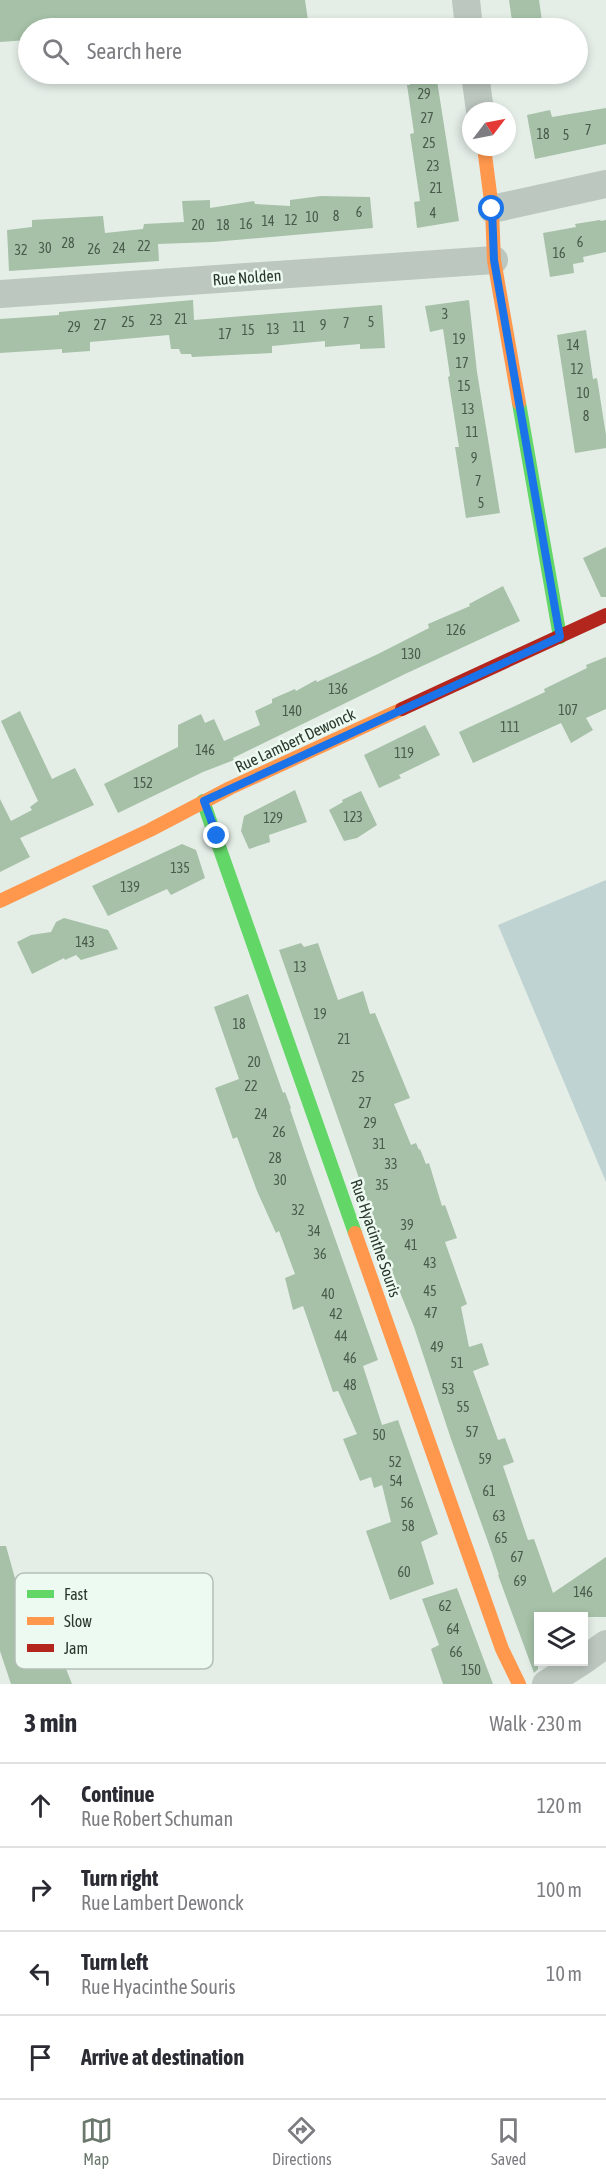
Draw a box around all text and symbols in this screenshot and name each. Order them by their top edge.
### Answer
search box [18,18,588,84]
icon: search [39,35,72,68]
text: Search here [87,38,182,64]
house number: 29 [417,86,431,102]
north arrow [462,102,516,156]
house number: 27 [420,110,434,126]
house number: 7 [585,122,591,138]
house number: 18 [536,126,550,142]
house number: 5 [563,127,569,143]
house number: 25 [422,135,436,151]
house number: 23 [426,158,440,174]
house number: 21 [429,180,443,196]
route start [478,195,504,221]
house number: 6 [356,204,363,220]
house number: 4 [430,205,437,221]
house number: 8 [333,208,340,224]
house number: 10 [305,209,319,225]
house number: 12 [284,212,298,228]
house number: 14 [261,213,275,229]
house number: 16 [239,216,253,232]
house number: 20 [191,217,205,233]
house number: 18 [216,217,230,233]
house number: 6 [577,234,584,250]
house number: 28 [61,235,75,251]
house number: 22 [137,238,151,254]
house number: 30 [38,240,52,256]
house number: 24 [112,240,126,256]
house number: 26 [87,241,101,257]
house number: 32 [14,242,28,258]
house number: 16 [552,245,566,261]
street label: Rue Nolden [212,266,282,288]
house number: 3 [442,306,448,322]
house number: 21 [174,311,188,327]
house number: 23 [149,312,163,328]
house number: 25 [121,314,135,330]
house number: 5 [368,314,374,330]
house number: 7 [343,315,349,331]
house number: 27 [93,317,107,333]
house number: 9 [320,317,326,333]
house number: 29 [67,319,81,335]
house number: 11 [292,319,306,335]
house number: 13 [266,321,280,337]
house number: 15 [241,322,255,338]
house number: 17 [218,326,232,342]
house number: 19 [452,331,466,347]
house number: 14 [566,337,580,353]
house number: 17 [455,355,469,371]
house number: 12 [570,361,584,377]
house number: 15 [457,378,471,394]
house number: 10 [576,385,590,401]
house number: 13 [461,401,475,417]
house number: 8 [583,408,590,424]
house number: 11 [465,424,479,440]
house number: 9 [471,450,477,466]
house number: 7 [475,473,481,489]
house number: 5 [478,495,484,511]
house number: 126 [446,622,466,638]
house number: 130 [401,646,421,662]
house number: 136 [328,681,348,697]
house number: 107 [558,702,578,718]
house number: 140 [282,703,302,719]
street label: Rue Lambert Dewonck [232,704,358,776]
house number: 111 [500,719,520,735]
house number: 146 [195,742,215,758]
house number: 119 [394,745,414,761]
house number: 152 [133,775,153,791]
house number: 123 [343,809,363,825]
house number: 129 [263,810,283,826]
route end [203,822,229,848]
house number: 135 [170,860,190,876]
house number: 139 [120,879,140,895]
house number: 143 [75,934,95,950]
house number: 13 [293,959,307,975]
house number: 19 [313,1006,327,1022]
house number: 18 [232,1016,246,1032]
house number: 21 [337,1031,351,1047]
house number: 20 [247,1054,261,1070]
house number: 25 [351,1069,365,1085]
house number: 22 [244,1078,258,1094]
house number: 27 [358,1095,372,1111]
house number: 24 [254,1106,268,1122]
house number: 29 [363,1115,377,1131]
house number: 26 [272,1124,286,1140]
house number: 31 [372,1136,386,1152]
house number: 28 [268,1150,282,1166]
house number: 33 [384,1156,398,1172]
house number: 30 [273,1172,287,1188]
street label: Rue Hyacinthe Souris [346,1177,405,1300]
house number: 35 [375,1177,389,1193]
house number: 32 [291,1202,305,1218]
house number: 39 [400,1217,414,1233]
house number: 34 [307,1223,321,1239]
house number: 41 [404,1237,418,1253]
house number: 36 [313,1246,327,1262]
house number: 43 [423,1255,437,1271]
house number: 45 [423,1283,437,1299]
house number: 40 [321,1286,335,1302]
house number: 47 [424,1305,438,1321]
house number: 42 [329,1306,343,1322]
house number: 44 [334,1328,348,1344]
house number: 49 [430,1339,444,1355]
house number: 46 [343,1350,357,1366]
house number: 51 [450,1355,464,1371]
house number: 48 [343,1377,357,1393]
house number: 53 [441,1381,455,1397]
house number: 55 [456,1399,470,1415]
house number: 57 [465,1424,479,1440]
house number: 50 [372,1427,386,1443]
house number: 59 [478,1451,492,1467]
house number: 52 [388,1454,402,1470]
house number: 54 [389,1473,403,1489]
house number: 61 [482,1483,496,1499]
house number: 56 [400,1495,414,1511]
house number: 63 [492,1508,506,1524]
house number: 58 [401,1518,415,1534]
house number: 65 [494,1530,508,1546]
house number: 67 [510,1549,524,1565]
house number: 60 [397,1564,411,1580]
legend [15,1573,213,1669]
house number: 69 [513,1573,527,1589]
house number: 146 [573,1584,593,1600]
text: Fast [64,1585,88,1603]
house number: 62 [438,1598,452,1614]
text: Slow [64,1612,92,1630]
map controls [534,1612,588,1666]
button: layers [534,1612,588,1666]
house number: 64 [446,1621,460,1637]
text: Jam [64,1639,88,1657]
house number: 66 [449,1644,463,1660]
house number: 150 [461,1662,481,1678]
text: 3 min [24,1708,77,1738]
text: Walk · 230 m [490,1712,582,1735]
text: Continue [81,1781,155,1807]
icon: ahead [24,1789,57,1822]
text: 120 m [537,1794,582,1817]
text: Rue Robert Schuman [81,1807,233,1830]
text: Turn right [81,1865,158,1891]
icon: right [24,1873,57,1906]
text: 100 m [537,1878,582,1901]
text: Rue Lambert Dewonck [81,1891,244,1914]
text: Turn left [81,1949,148,1975]
icon: left [24,1957,57,1990]
text: 10 m [546,1962,582,1985]
text: Rue Hyacinthe Souris [81,1975,235,1998]
icon: arrive [24,2041,57,2074]
text: Arrive at destination [81,2044,244,2070]
tab: Map [80,2114,113,2168]
tab: Directions [272,2114,332,2168]
tab: Saved [491,2114,526,2168]

